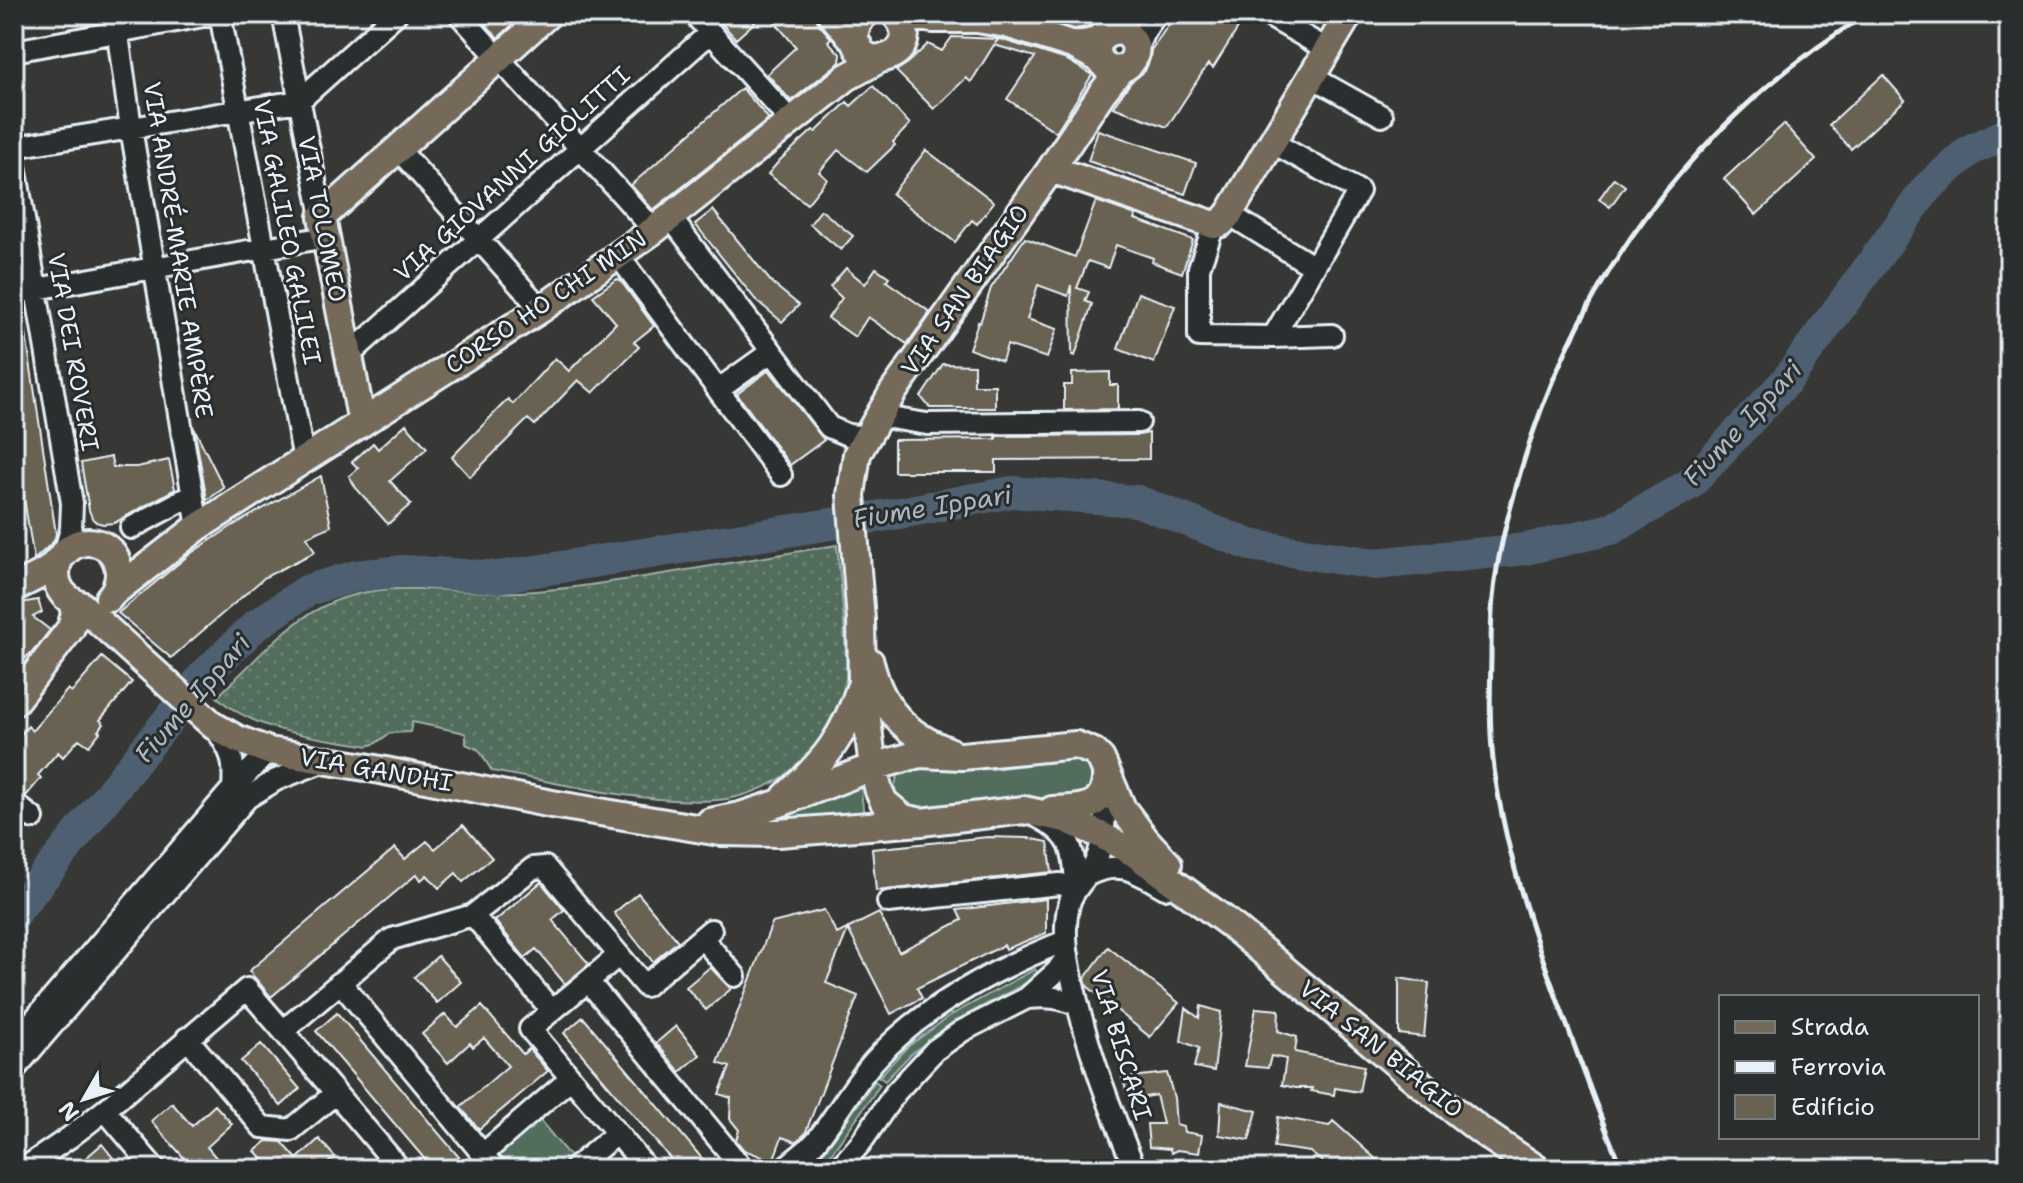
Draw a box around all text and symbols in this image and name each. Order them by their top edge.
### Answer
street label: VIA GIOVANNI GIOLITTI [387,59,637,289]
street label: VIA ANDRÉ-MARIE AMPÈRE [136,79,220,421]
street label: VIA GALILEO GALILEI [246,97,328,367]
street label: VIA TOLOMEO [290,133,354,305]
street label: VIA SAN BIAGIO [894,198,1036,382]
street label: CORSO HO CHI MIN [439,223,653,381]
street label: VIA DEI ROVERI [40,250,106,454]
water label: Fiume Ippari [1675,352,1810,494]
water label: Fiume Ippari [850,476,1014,536]
water label: Fiume Ippari [126,626,258,770]
street label: VIA GANDHI [297,741,455,799]
street label: VIA BISCARI [1083,966,1159,1124]
street label: VIA SAN BIAGIO [1292,973,1470,1125]
legend [1719,995,1979,1139]
text: Strada [1791,1011,1869,1043]
text: Ferrovia [1791,1051,1886,1083]
north arrow [44,1059,124,1139]
text: Edificio [1791,1091,1875,1123]
text: N [52,1095,86,1127]

